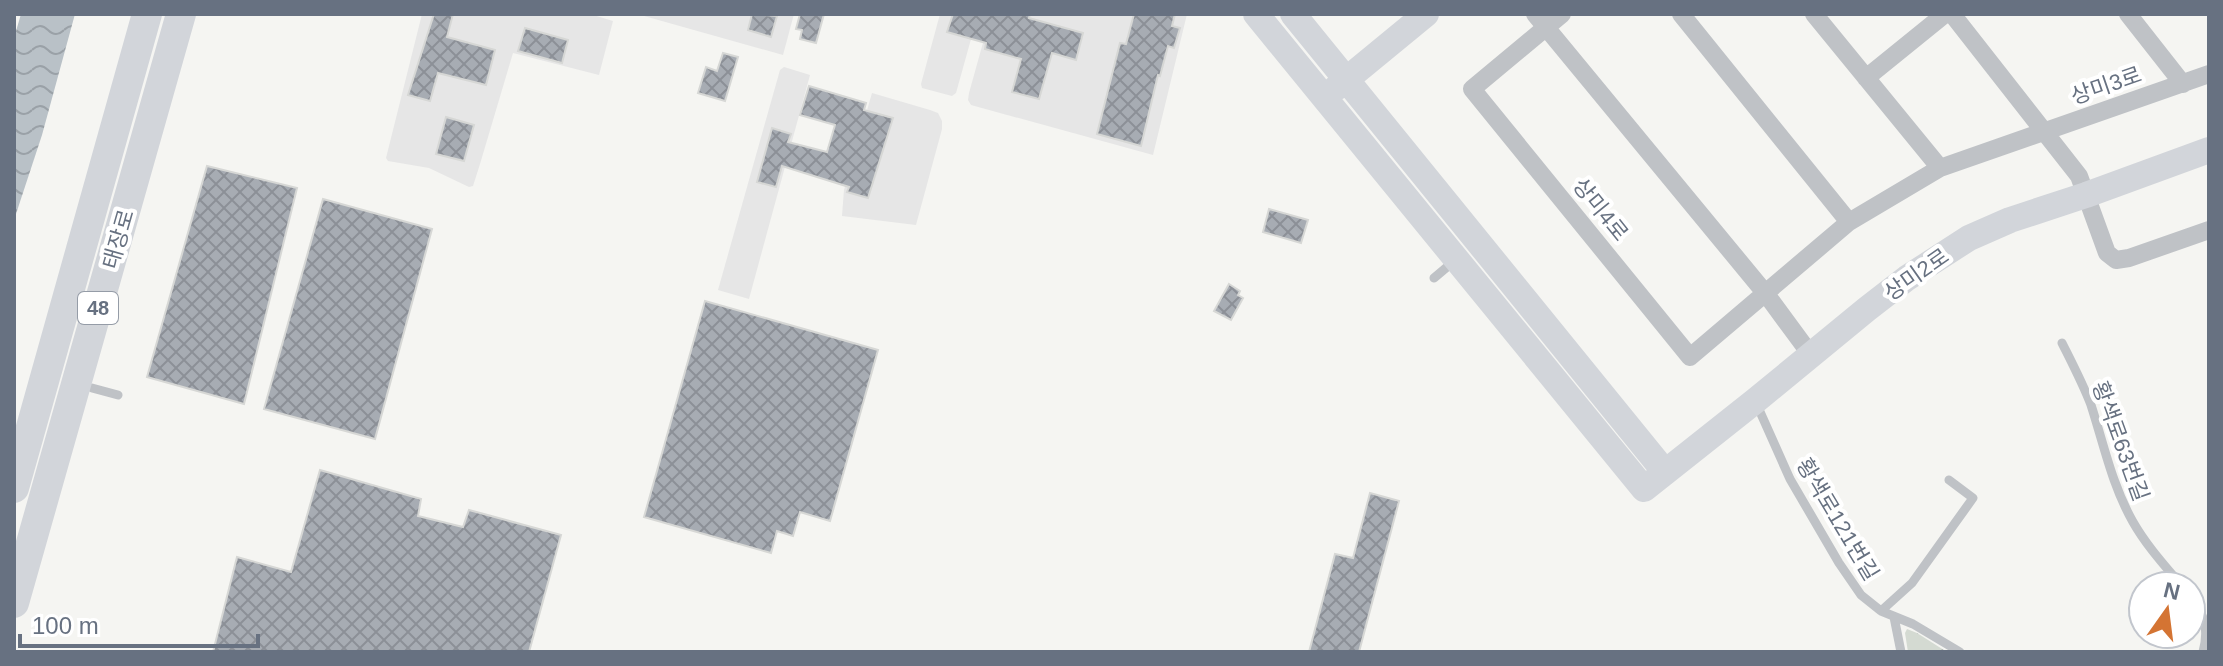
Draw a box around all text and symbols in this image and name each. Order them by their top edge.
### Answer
street label: 상미3로 [2068,62,2145,109]
street label: 상미4로 [1568,173,1633,246]
street label: 태장로 [98,207,139,272]
street label: 상미2로 [1879,243,1953,306]
road number: 48 [78,292,118,324]
street label: 황색로63번길 [2087,378,2154,504]
street label: 황색로121번길 [1791,454,1884,585]
north arrow [2127,570,2207,650]
text: N [2161,577,2182,605]
scale bar [20,598,258,648]
text: 100 m [32,612,99,639]

